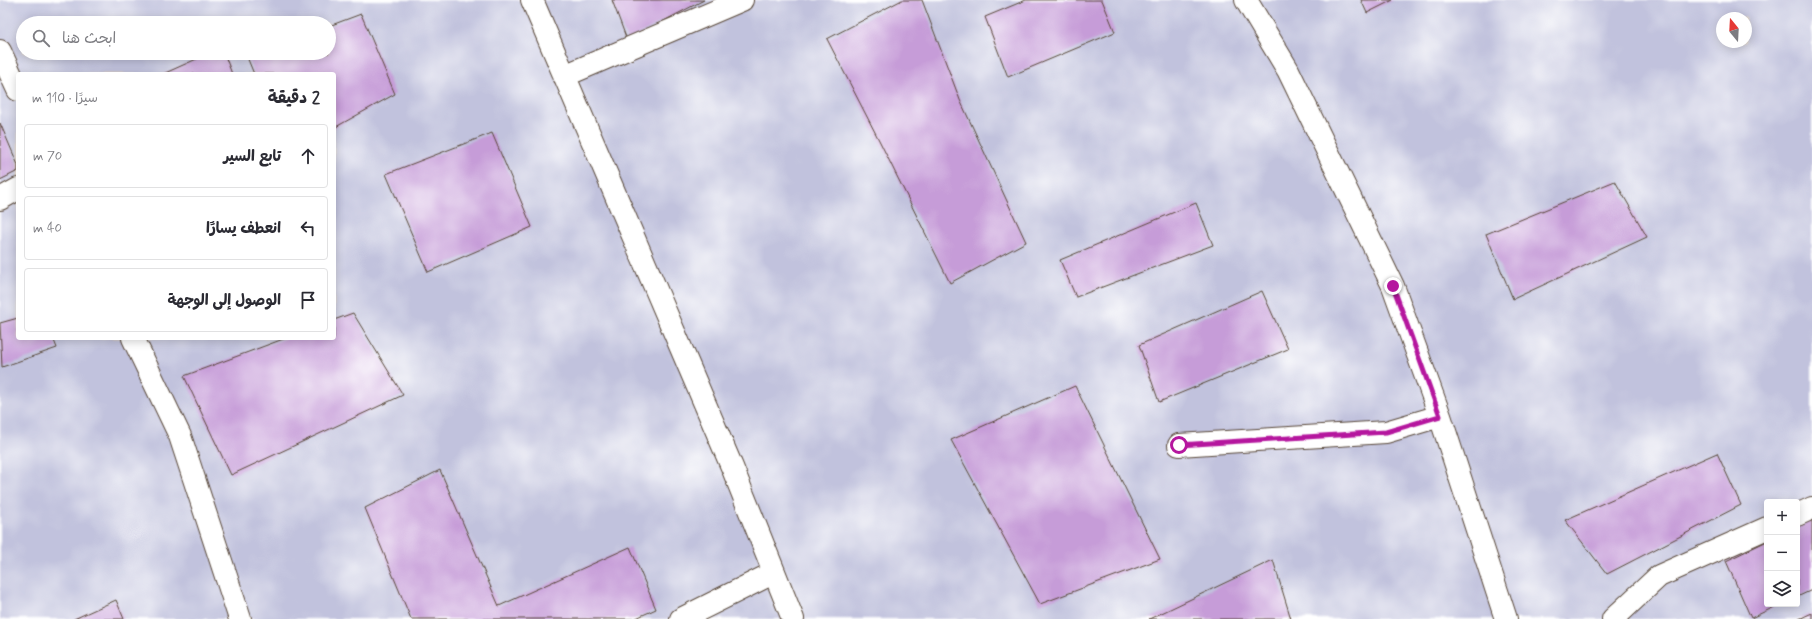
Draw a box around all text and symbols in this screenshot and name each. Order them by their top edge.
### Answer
north arrow [1716,12,1752,48]
search box [16,16,336,60]
icon: search [30,27,52,49]
text: ابحث هنا [62,29,116,49]
text: 2 دقيقة [268,87,320,109]
text: سيرًا · 110 m [32,90,98,107]
icon: ahead [297,145,319,167]
text: تابع السير [223,147,281,167]
text: 70 m [33,148,62,165]
icon: left [297,217,319,239]
text: انعطف يسارًا [206,219,281,239]
text: 40 m [33,220,62,237]
route end [1384,277,1402,295]
icon: arrive [297,289,319,311]
text: الوصول إلى الوجهة [167,291,281,311]
route start [1170,436,1188,454]
map controls [1764,499,1800,607]
button: + [1764,499,1800,535]
button: − [1764,535,1800,571]
button: layers [1764,571,1800,607]

